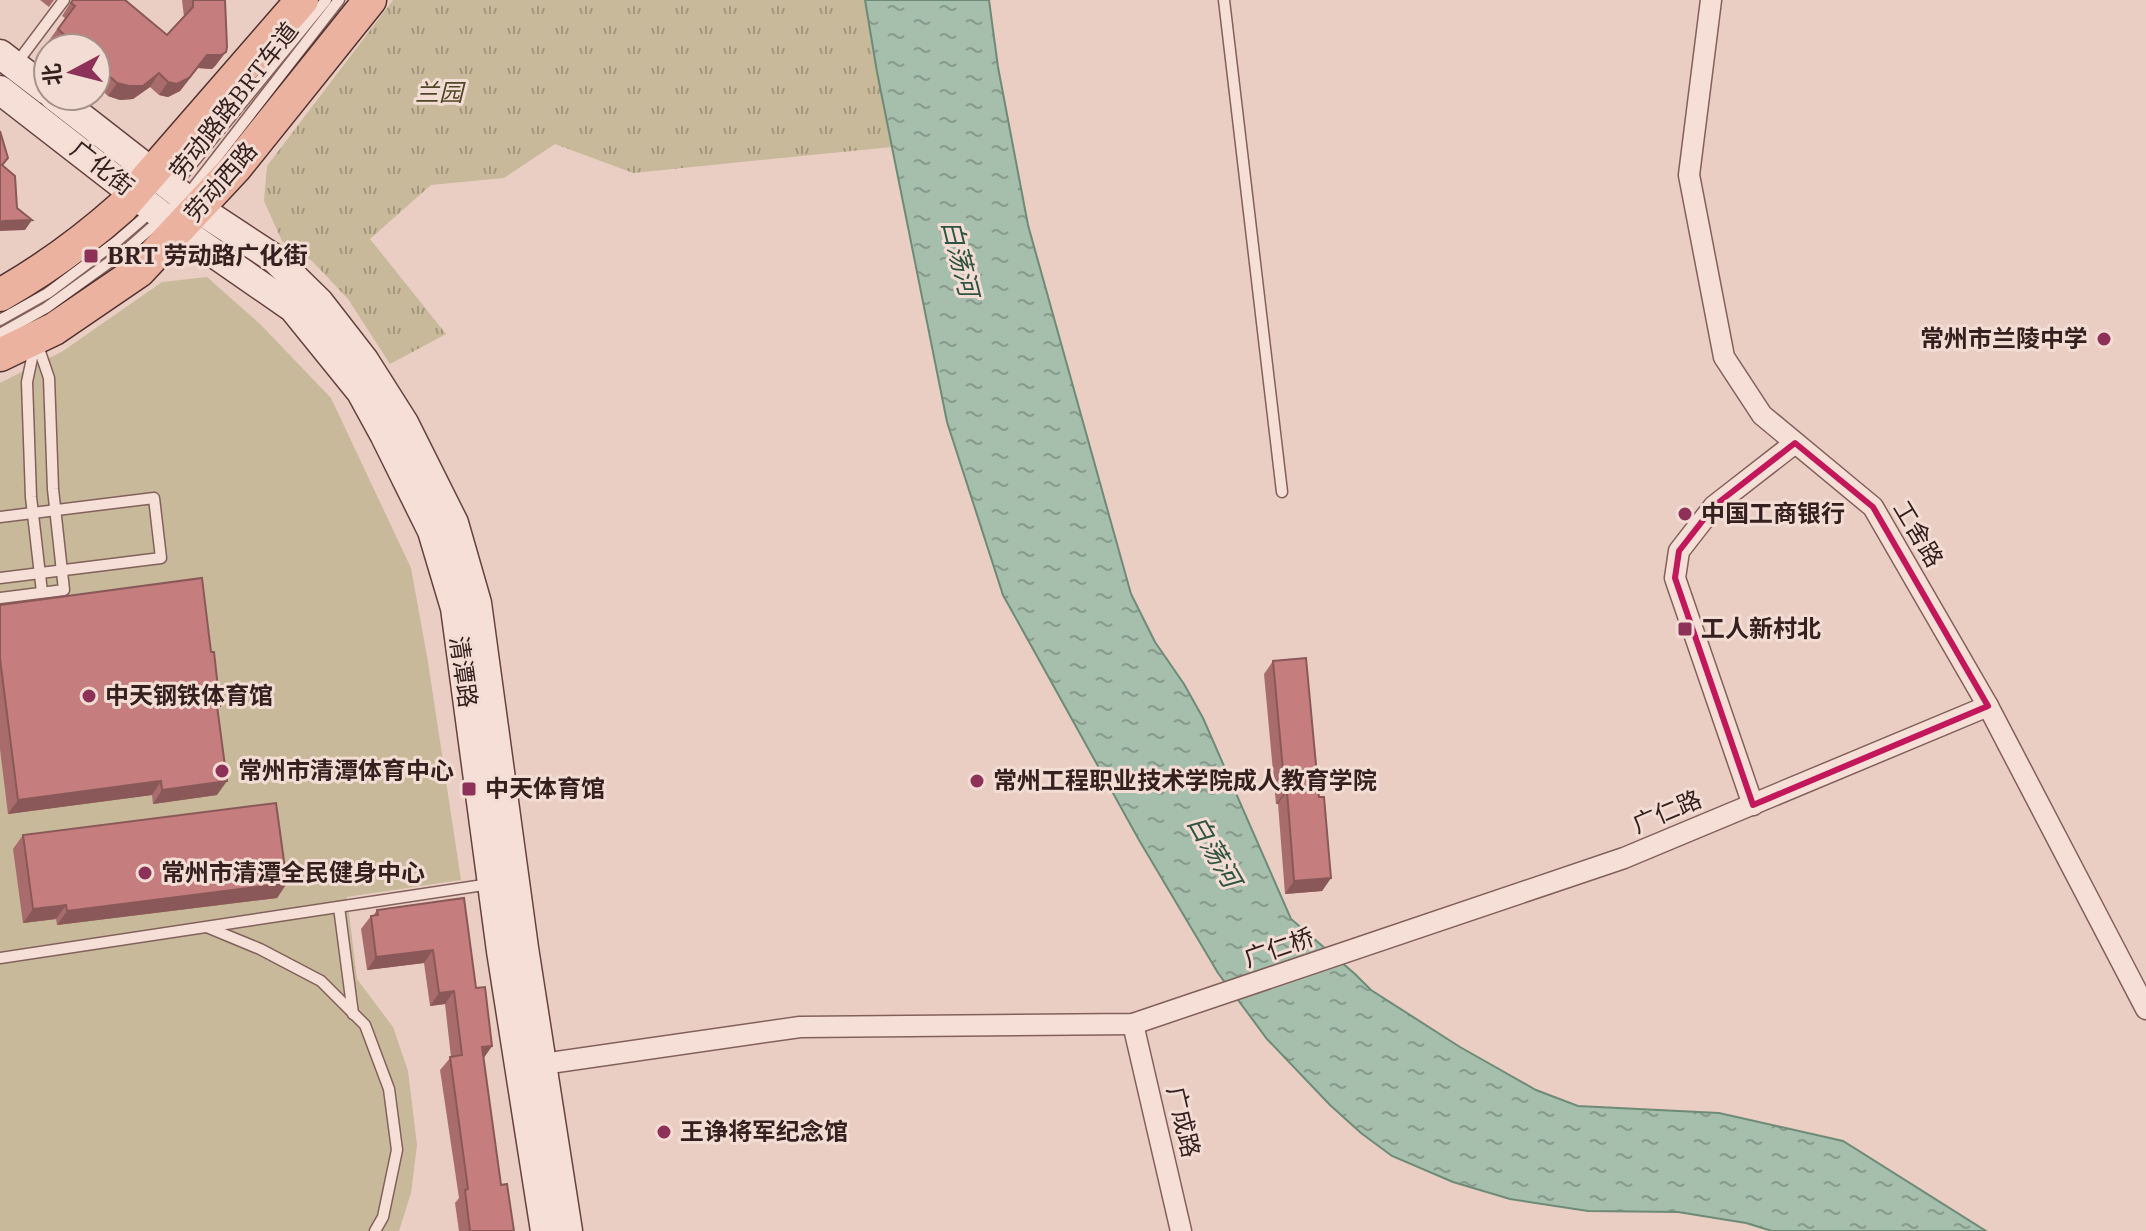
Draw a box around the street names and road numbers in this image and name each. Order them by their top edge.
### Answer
street label: 劳动路路BRT车道 [162,15,305,186]
street label: 广化街 [64,132,141,202]
street label: 劳动西路 [177,135,264,228]
street label: 工舍路 [1887,494,1951,573]
street label: 清潭路 [443,634,485,710]
street label: 广仁路 [1627,782,1706,840]
street label: 广仁桥 [1239,920,1318,974]
street label: 广成路 [1160,1083,1208,1160]

